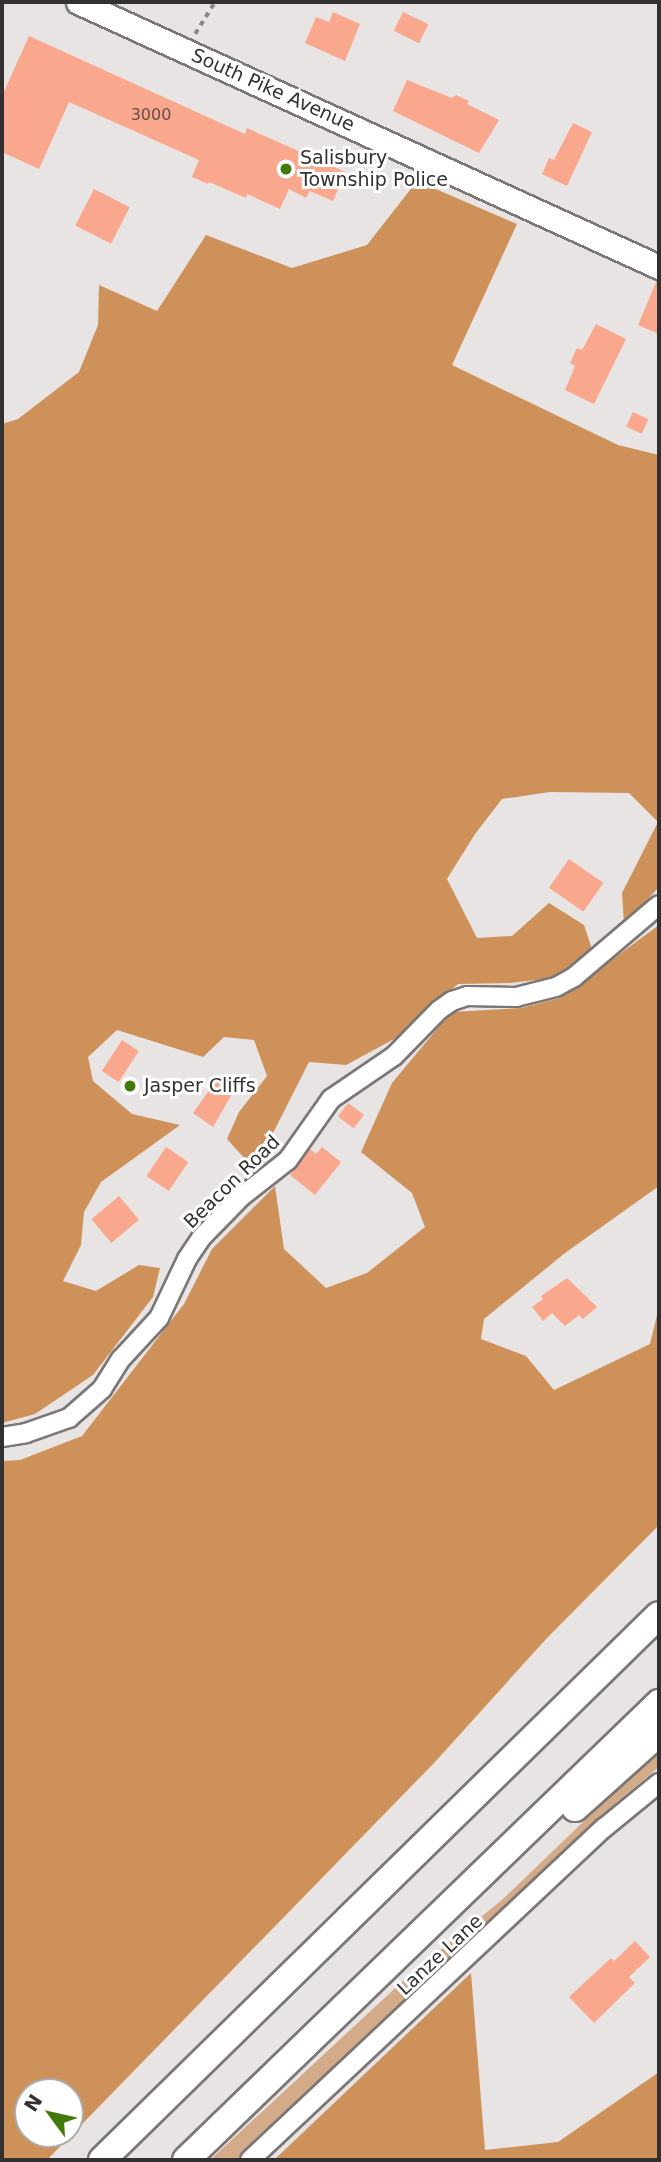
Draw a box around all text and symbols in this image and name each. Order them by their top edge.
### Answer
street label: South Pike Avenue [188,44,358,136]
house number: 3000 [131,105,171,125]
place label: Salisbury Township Police [300,147,448,191]
marker: Salisbury Township Police [278,161,294,177]
place label: Jasper Cliffs [144,1075,256,1097]
marker: Jasper Cliffs [122,1078,138,1094]
street label: Beacon Road [179,1131,285,1233]
street label: Lanze Lane [393,1910,487,2000]
north arrow [14,2078,84,2148]
text: N [20,2090,47,2115]

